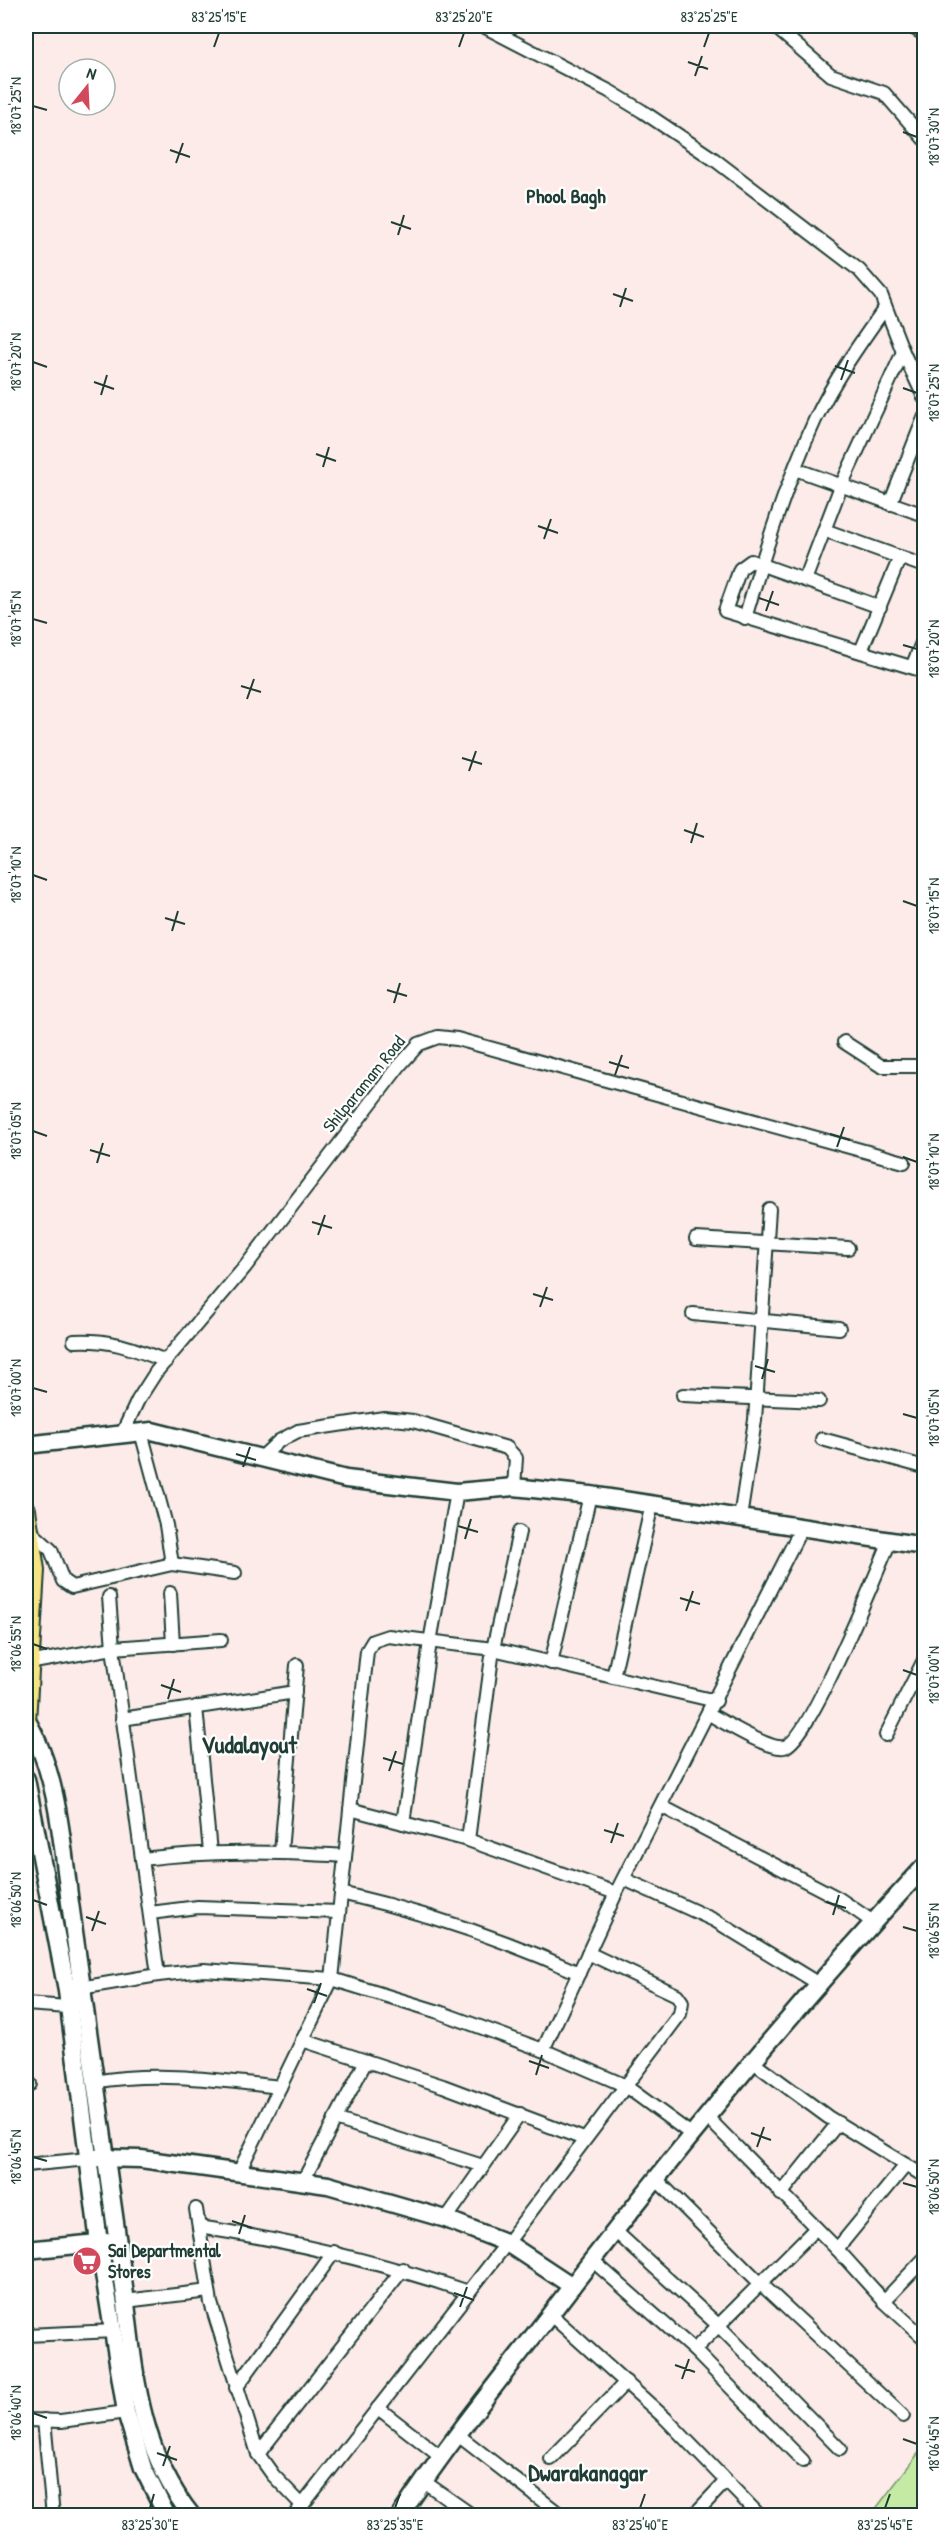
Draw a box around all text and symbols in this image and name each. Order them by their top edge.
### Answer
text: 83°25'15"E [191,6,247,27]
text: 83°25'20"E [435,6,493,27]
text: 83°25'25"E [680,6,738,27]
north arrow [57,57,117,117]
text: N [84,61,100,85]
text: 18°07'25"N [5,77,26,135]
text: 18°07'30"N [923,108,944,166]
district label: Phool Bagh [526,182,606,210]
text: 18°07'20"N [5,333,26,391]
text: 18°07'25"N [923,364,944,422]
text: 18°07'15"N [5,591,26,647]
text: 18°07'20"N [923,620,944,678]
text: 18°07'10"N [5,847,26,903]
text: 18°07'15"N [923,878,944,934]
street label: Shilparamam Road [317,1030,411,1138]
text: 18°07'05"N [5,1102,26,1160]
text: 18°07'10"N [923,1134,944,1190]
text: 18°07'00"N [5,1359,26,1417]
text: 18°07'05"N [923,1389,944,1447]
text: 18°06'55"N [5,1616,26,1672]
text: 18°07'00"N [923,1646,944,1704]
district label: Vudalayout [201,1728,297,1761]
text: 18°06'50"N [5,1872,26,1928]
text: 18°06'55"N [923,1903,944,1959]
text: 18°06'45"N [5,2129,26,2185]
text: 18°06'50"N [923,2159,944,2215]
place label: Sai Departmental Stores [108,2238,222,2284]
supermarket icon: Sai Departmental Stores [71,2245,103,2277]
text: 18°06'40"N [5,2385,26,2441]
text: 18°06'45"N [923,2416,944,2472]
district label: Dwarakanagar [528,2456,649,2489]
text: 83°25'30"E [121,2514,179,2535]
text: 83°25'35"E [367,2514,424,2535]
text: 83°25'40"E [612,2514,668,2535]
text: 83°25'45"E [857,2514,913,2535]

